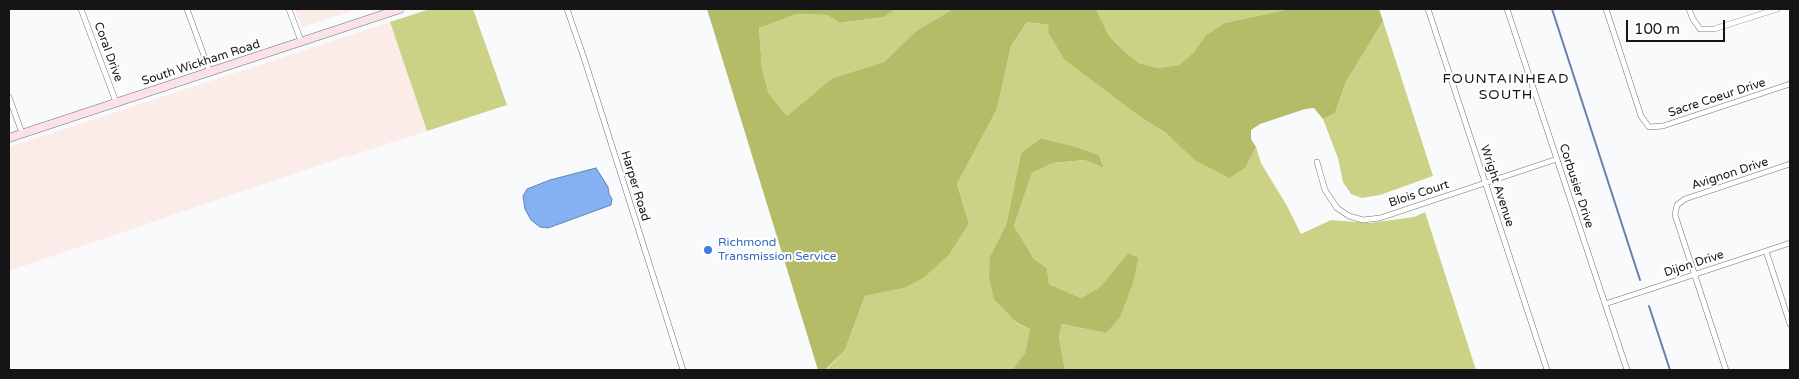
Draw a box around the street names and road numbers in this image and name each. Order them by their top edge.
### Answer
street label: Coral Drive [91,20,125,84]
street label: South Wickham Road [140,37,262,89]
street label: Sacre Coeur Drive [1666,75,1768,121]
street label: Corbusier Drive [1556,142,1596,230]
street label: Wright Avenue [1477,143,1517,229]
street label: Harper Road [617,149,653,223]
street label: Avignon Drive [1690,155,1770,193]
street label: Blois Court [1387,178,1451,210]
street label: Dijon Drive [1662,248,1726,280]

